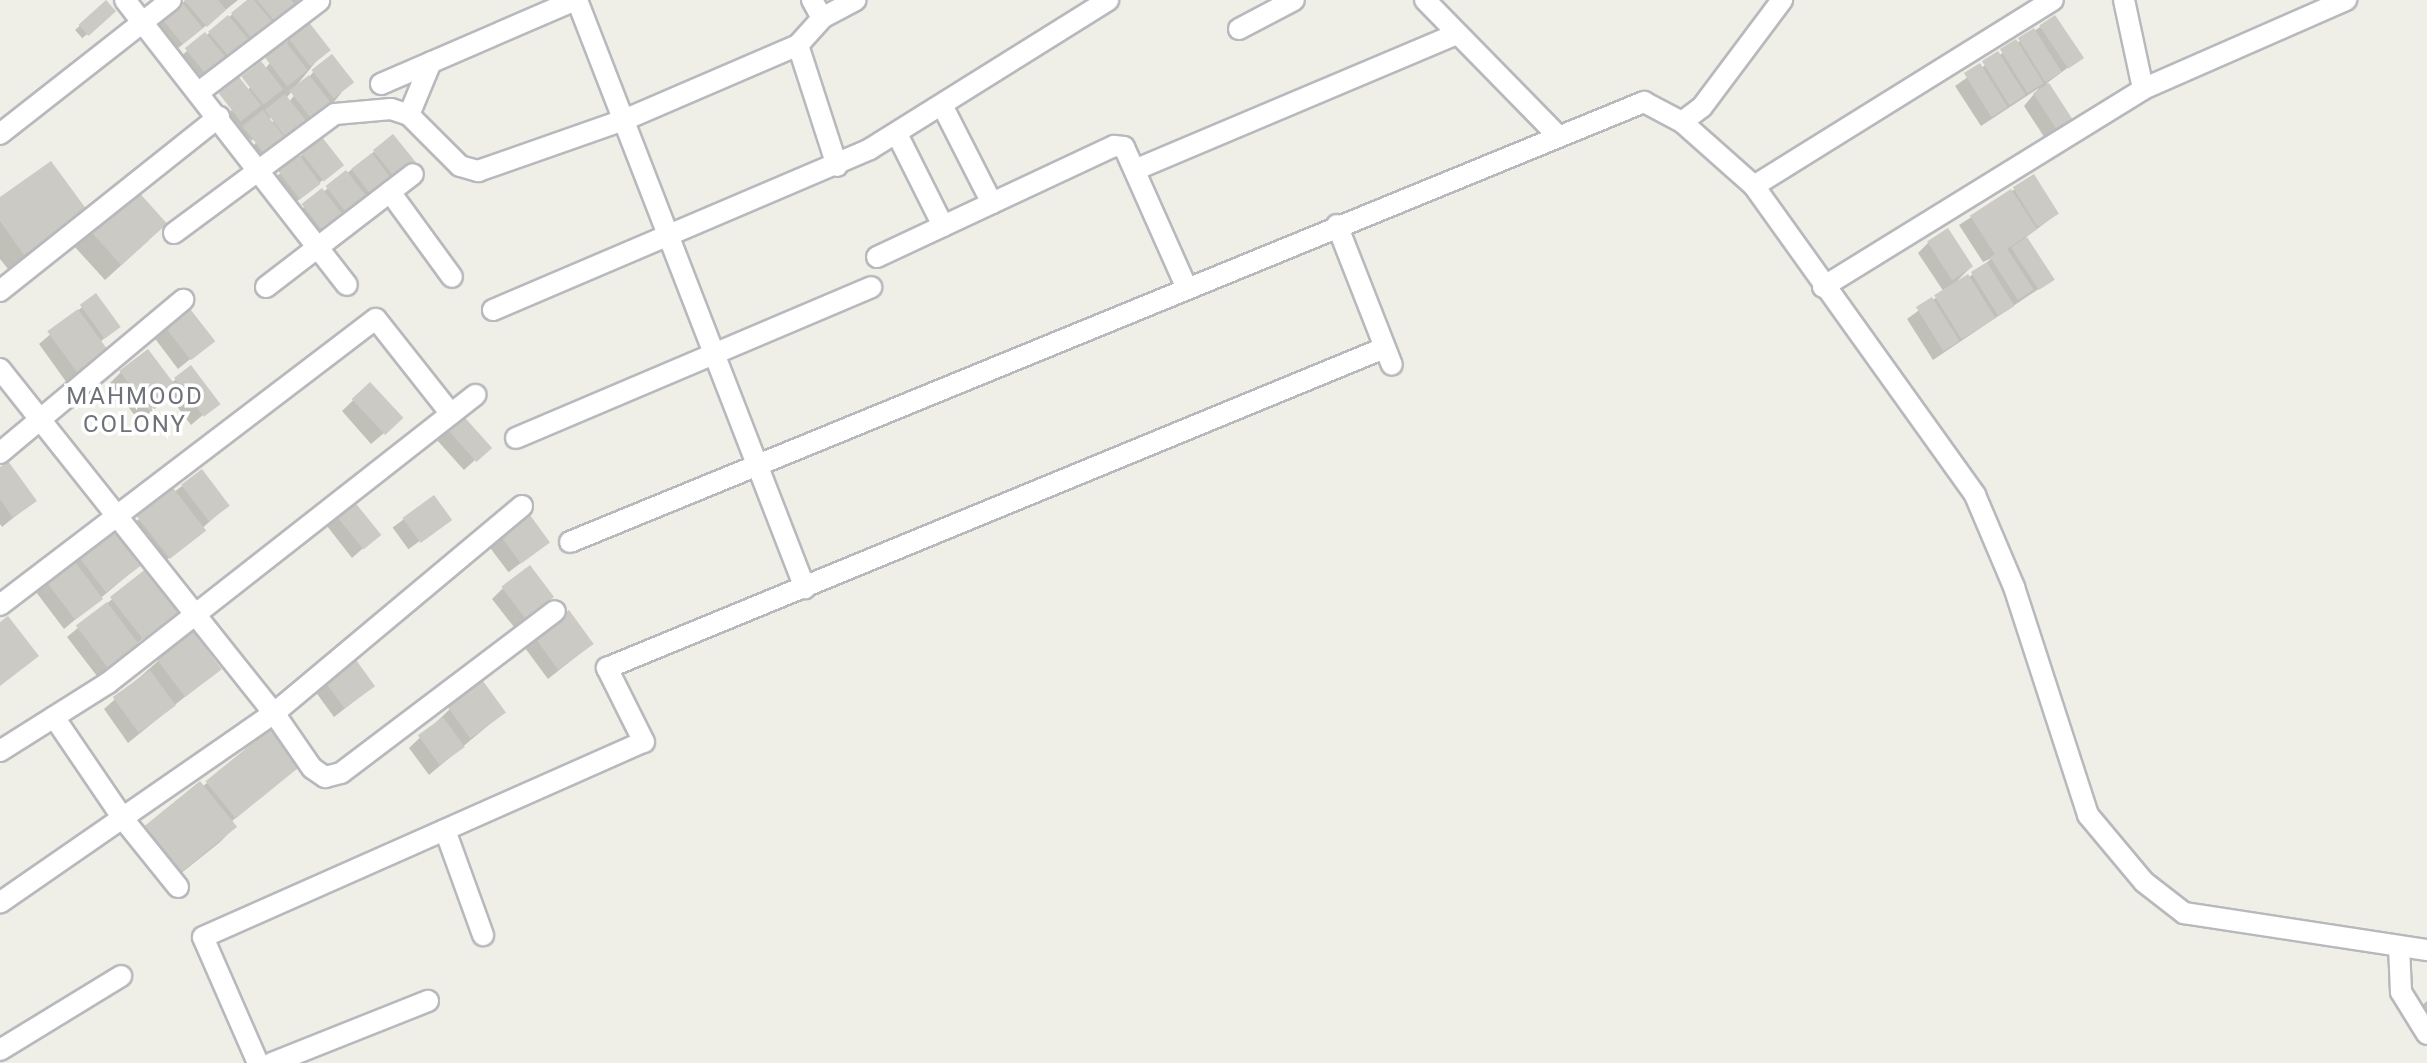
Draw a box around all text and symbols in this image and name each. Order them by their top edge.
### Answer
district label: MAHMOOD COLONY [66,383,204,439]

